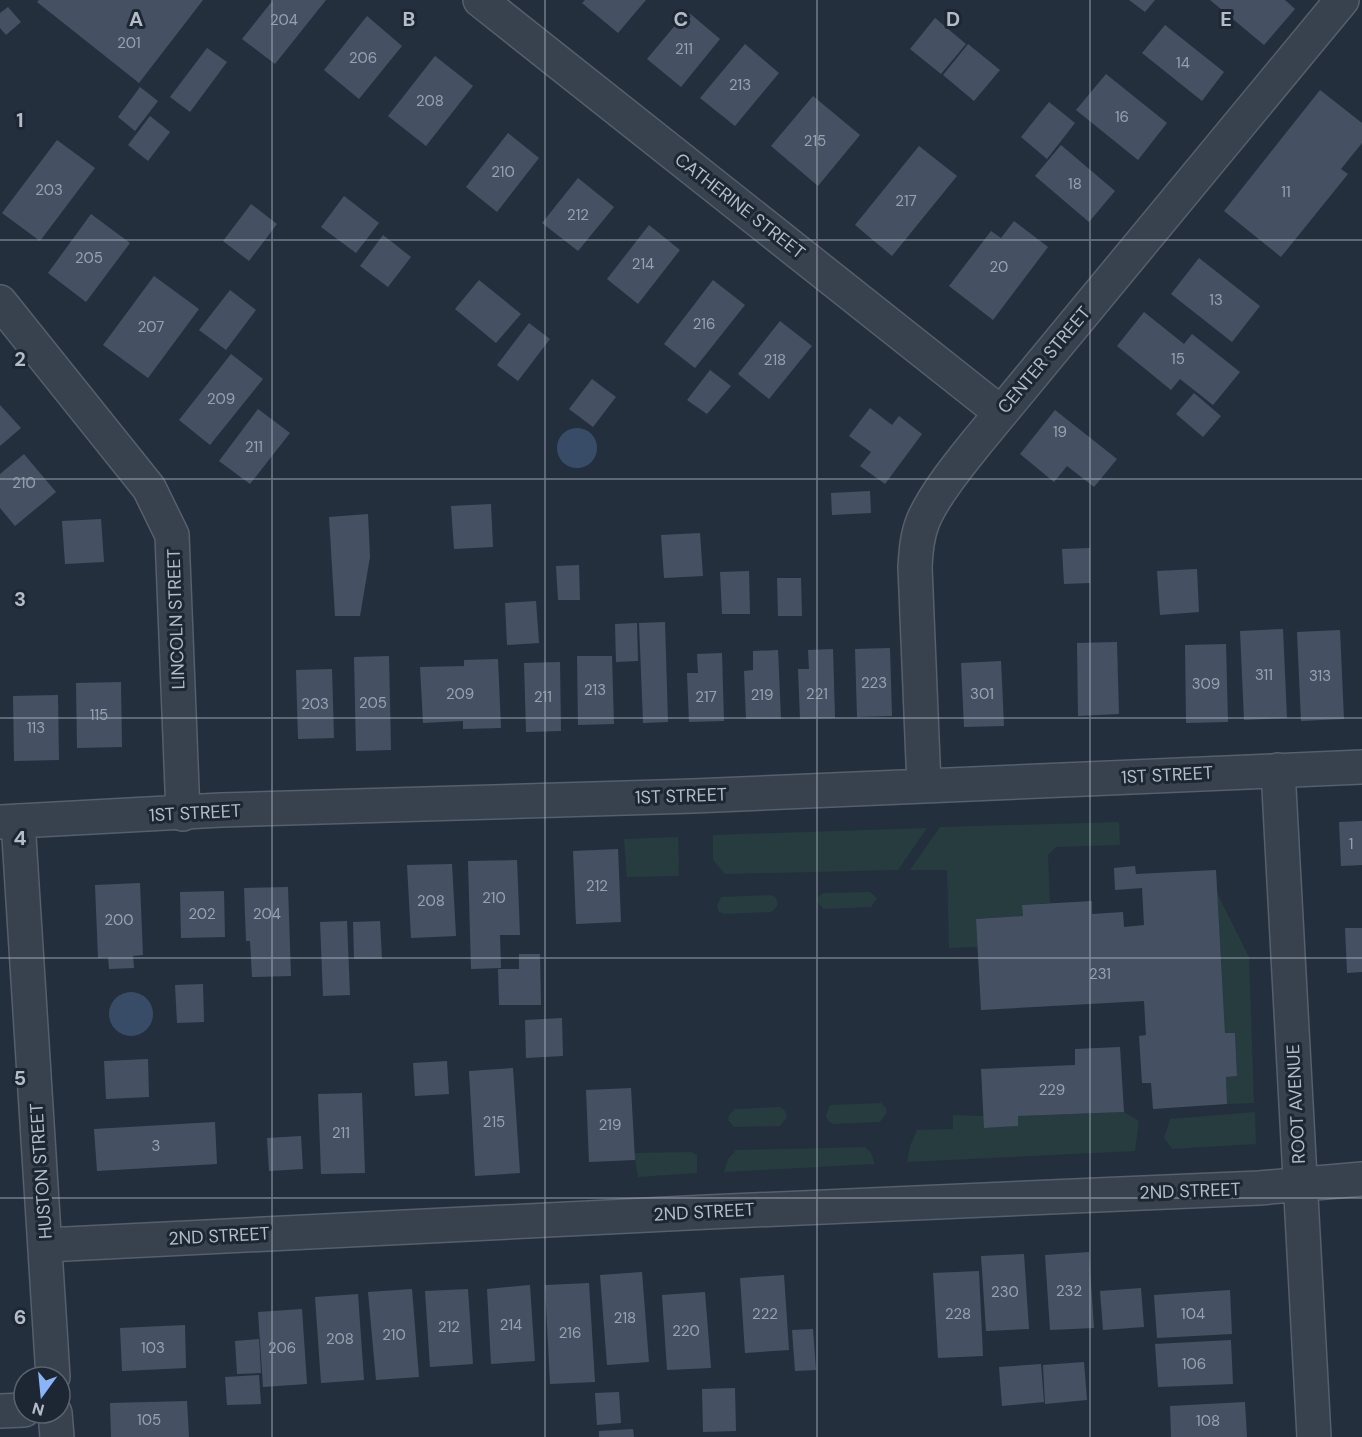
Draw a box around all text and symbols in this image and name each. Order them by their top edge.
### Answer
text: A [129,6,143,32]
text: B [403,6,415,32]
text: C [674,6,688,32]
text: D [946,6,960,32]
text: E [1220,6,1232,32]
house number: 204 [270,10,298,30]
house number: 201 [117,33,141,53]
house number: 211 [675,39,693,59]
house number: 206 [349,48,377,68]
house number: 14 [1176,53,1190,73]
house number: 213 [729,75,751,95]
house number: 208 [416,91,444,111]
text: 1 [16,107,24,133]
house number: 16 [1115,107,1129,127]
house number: 215 [804,131,826,151]
street label: CATHERINE STREET [670,147,810,265]
house number: 210 [491,162,515,182]
house number: 18 [1068,174,1082,194]
house number: 203 [35,180,63,200]
house number: 11 [1281,182,1291,202]
house number: 217 [895,191,917,211]
house number: 212 [567,205,589,225]
house number: 205 [75,248,103,268]
house number: 214 [632,254,654,274]
house number: 20 [990,257,1008,277]
house number: 13 [1209,290,1223,310]
street label: CENTER STREET [992,301,1096,419]
house number: 216 [693,314,715,334]
house number: 207 [138,317,164,337]
text: 2 [14,346,26,372]
house number: 15 [1171,349,1185,369]
house number: 218 [764,350,786,370]
house number: 209 [207,389,235,409]
house number: 19 [1053,422,1067,442]
house number: 211 [245,437,263,457]
house number: 210 [12,473,36,493]
street label: LINCOLN STREET [162,548,190,690]
text: 3 [14,586,26,612]
house number: 311 [1255,665,1273,685]
house number: 313 [1309,666,1331,686]
house number: 223 [861,673,887,693]
house number: 309 [1192,674,1220,694]
house number: 213 [584,680,606,700]
house number: 209 [446,684,474,704]
house number: 221 [806,684,828,704]
house number: 301 [970,684,994,704]
house number: 219 [751,685,773,705]
house number: 211 [534,687,552,707]
house number: 217 [695,687,717,707]
house number: 205 [359,693,387,713]
house number: 203 [301,694,329,714]
house number: 115 [90,705,108,725]
house number: 113 [27,718,45,738]
street label: 1ST STREET [1120,761,1214,789]
street label: 1ST STREET [635,782,727,810]
street label: 1ST STREET [148,799,242,827]
text: 4 [14,825,27,851]
house number: 1 [1349,834,1353,854]
house number: 212 [586,876,608,896]
house number: 210 [482,888,506,908]
house number: 208 [417,891,445,911]
house number: 202 [188,904,216,924]
house number: 204 [253,904,281,924]
house number: 200 [104,910,134,930]
house number: 231 [1089,964,1111,984]
street label: ROOT AVENUE [1281,1044,1311,1164]
text: 5 [14,1065,26,1091]
house number: 229 [1039,1080,1065,1100]
street label: HUSTON STREET [24,1102,58,1240]
house number: 215 [483,1112,505,1132]
house number: 219 [599,1115,621,1135]
house number: 211 [332,1123,350,1143]
house number: 3 [152,1136,160,1156]
street label: 2ND STREET [1139,1177,1241,1205]
street label: 2ND STREET [653,1197,755,1227]
street label: 2ND STREET [168,1221,270,1251]
house number: 232 [1056,1281,1082,1301]
house number: 230 [991,1282,1019,1302]
text: 6 [14,1304,26,1330]
house number: 222 [752,1304,778,1324]
house number: 228 [945,1304,971,1324]
house number: 104 [1181,1304,1205,1324]
house number: 218 [614,1308,636,1328]
house number: 214 [500,1315,522,1335]
house number: 212 [438,1317,460,1337]
house number: 220 [672,1321,700,1341]
house number: 216 [559,1323,581,1343]
house number: 210 [382,1325,406,1345]
house number: 208 [326,1329,354,1349]
house number: 103 [141,1338,165,1358]
house number: 206 [268,1338,296,1358]
house number: 106 [1182,1354,1206,1374]
north arrow [12,1365,72,1425]
text: N [30,1397,47,1421]
house number: 105 [137,1410,161,1430]
house number: 108 [1196,1411,1220,1431]

